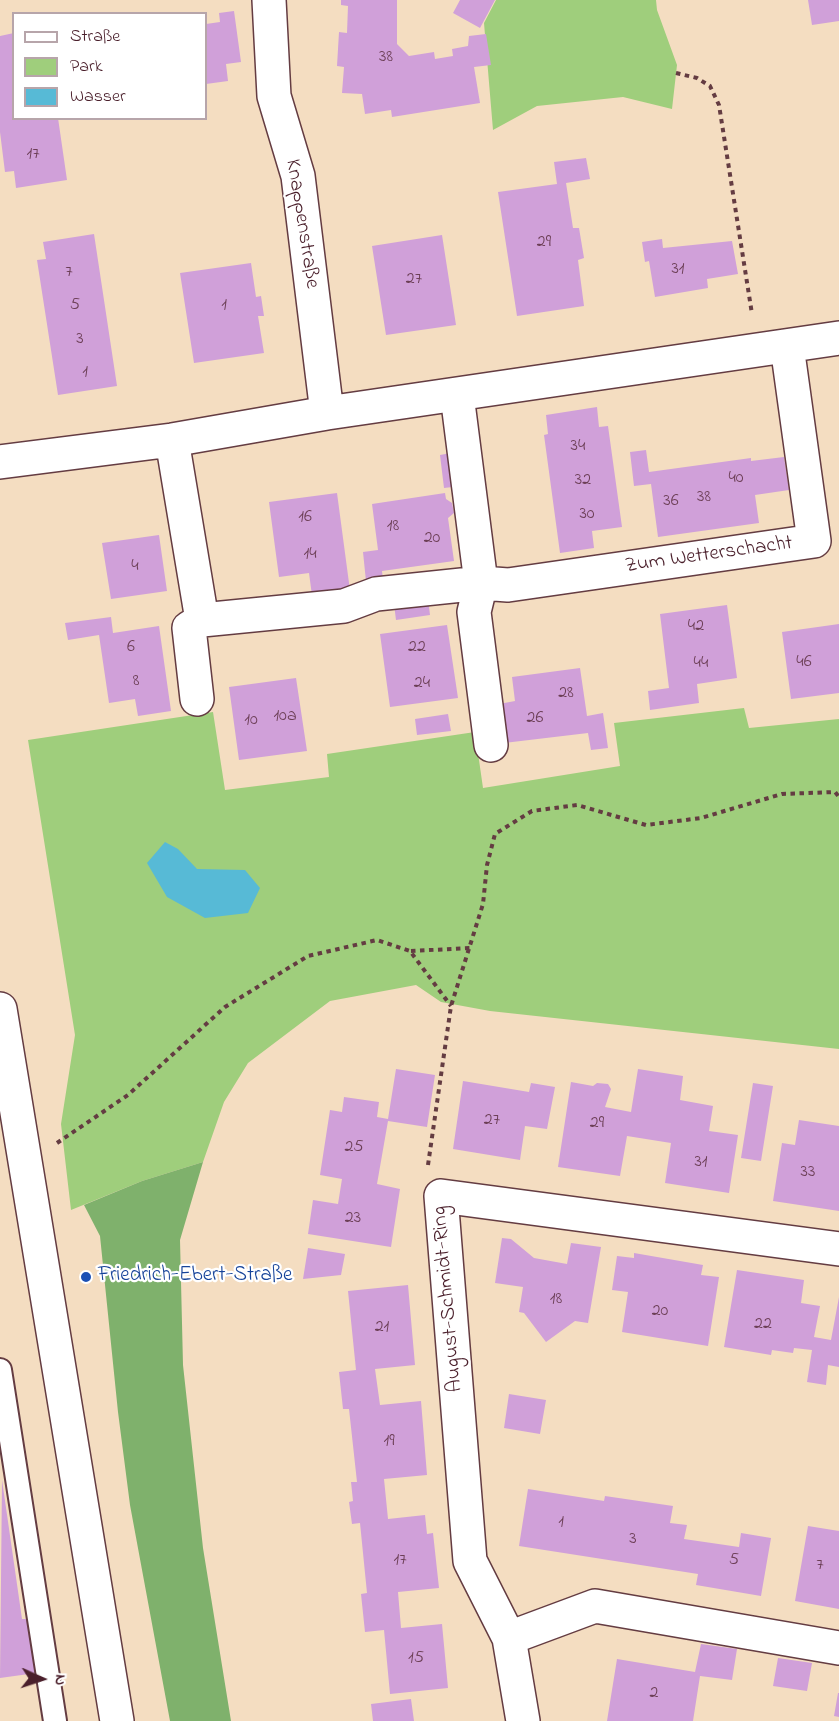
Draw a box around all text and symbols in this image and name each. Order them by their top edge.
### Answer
legend [12,12,207,120]
text: Straße [70,24,120,50]
house number: 38 [379,47,393,69]
text: Park [70,54,103,80]
text: Wasser [70,84,126,110]
house number: 17 [26,144,40,166]
street label: Knappenstraße [278,158,324,290]
house number: 29 [537,232,551,254]
house number: 31 [671,259,685,281]
house number: 7 [65,262,73,284]
house number: 27 [406,269,422,291]
house number: 5 [70,295,80,317]
house number: 1 [221,295,227,317]
house number: 3 [76,329,84,351]
house number: 1 [82,362,88,384]
house number: 34 [571,436,585,458]
house number: 40 [728,468,744,490]
house number: 32 [575,470,591,492]
house number: 38 [697,487,711,509]
house number: 36 [663,491,679,513]
house number: 30 [579,504,595,526]
house number: 16 [298,507,312,529]
house number: 18 [387,516,399,538]
house number: 20 [424,528,440,550]
street label: Zum Wetterschacht [624,532,794,580]
house number: 14 [303,544,317,566]
house number: 4 [131,556,139,578]
house number: 42 [688,616,704,638]
house number: 6 [127,637,135,659]
house number: 22 [408,637,426,659]
house number: 46 [796,652,812,674]
house number: 44 [694,653,708,675]
house number: 8 [133,671,139,693]
house number: 24 [414,673,430,695]
house number: 28 [558,683,574,705]
house number: 10a [273,706,297,728]
house number: 26 [527,708,543,730]
house number: 10 [244,710,258,732]
house number: 27 [484,1110,500,1132]
house number: 29 [590,1113,604,1135]
house number: 25 [344,1137,364,1159]
house number: 31 [694,1152,708,1174]
house number: 33 [801,1162,815,1184]
street label: August-Schmidt-Ring [428,1205,470,1393]
house number: 23 [345,1208,361,1230]
place label: Friedrich-Ebert-Straße [98,1264,292,1290]
marker: Friedrich-Ebert-Straße [79,1270,93,1284]
house number: 18 [550,1289,562,1311]
house number: 20 [652,1301,668,1323]
house number: 22 [754,1314,772,1336]
house number: 21 [375,1317,389,1339]
house number: 19 [383,1431,395,1453]
house number: 1 [558,1512,564,1534]
house number: 3 [629,1529,637,1551]
house number: 17 [393,1550,407,1572]
house number: 5 [729,1550,739,1572]
house number: 7 [816,1555,824,1577]
house number: 15 [408,1648,424,1670]
north arrow [12,1649,72,1709]
text: N [48,1674,72,1686]
house number: 2 [650,1683,658,1705]

